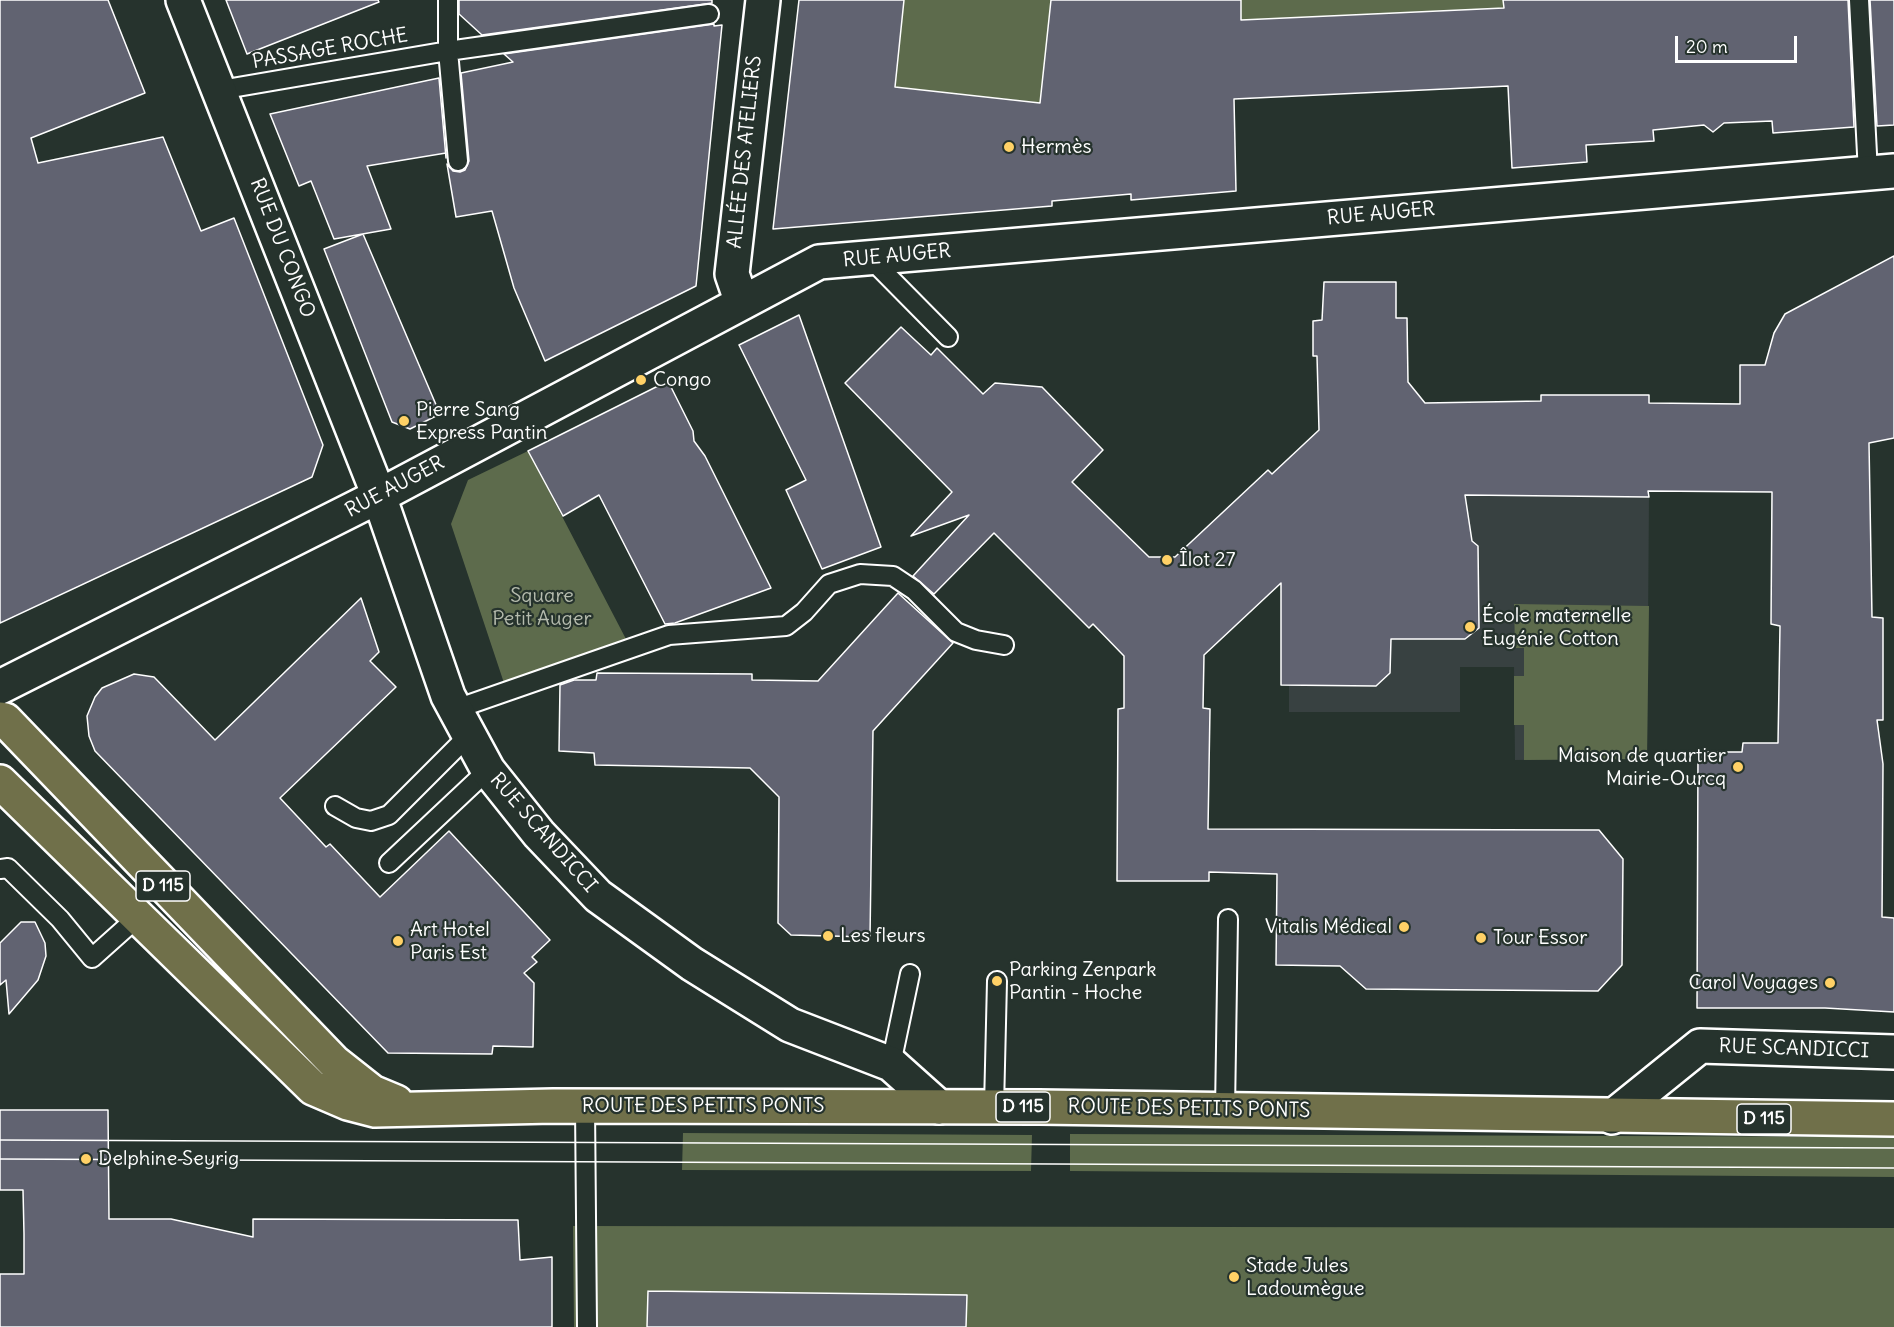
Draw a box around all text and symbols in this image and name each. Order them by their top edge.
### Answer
street label: PASSAGE ROCHE [250,24,410,74]
scale bar [1678,24,1800,62]
text: 20 m [1686,35,1728,58]
street label: ALLÉE DES ATELIERS [723,54,767,250]
place label: Hermès [1021,135,1092,159]
marker: Hermès [1002,140,1016,154]
street label: RUE DU CONGO [244,175,320,321]
street label: RUE AUGER [1326,197,1436,231]
street label: RUE AUGER [842,239,952,273]
place label: Congo [653,368,711,392]
marker: Congo [634,373,648,387]
place label: Pierre Sang Express Pantin [416,398,547,445]
marker: Pierre Sang Express Pantin [397,414,411,428]
street label: RUE AUGER [342,451,448,523]
place label: Îlot 27 [1179,548,1236,572]
marker: Îlot 27 [1160,553,1174,567]
park label: Square Petit Auger [492,584,592,631]
place label: École maternelle Eugénie Cotton [1482,604,1631,651]
marker: École maternelle Eugénie Cotton [1463,620,1477,634]
place label: Maison de quartier Mairie-Ourcq [1558,744,1726,791]
marker: Maison de quartier Mairie-Ourcq [1731,760,1745,774]
street label: RUE SCANDICCI [485,768,601,898]
road number: D 115 [136,871,190,901]
place label: Vitalis Médical [1265,915,1392,939]
place label: Art Hotel Paris Est [410,918,490,965]
marker: Vitalis Médical [1397,920,1411,934]
place label: Les fleurs [840,924,926,948]
place label: Tour Essor [1493,926,1587,950]
marker: Les fleurs [821,929,835,943]
marker: Tour Essor [1474,931,1488,945]
marker: Art Hotel Paris Est [391,934,405,948]
place label: Parking Zenpark Pantin - Hoche [1009,958,1156,1005]
place label: Carol Voyages [1688,971,1818,995]
marker: Parking Zenpark Pantin - Hoche [990,974,1004,988]
marker: Carol Voyages [1823,976,1837,990]
street label: RUE SCANDICCI [1718,1034,1870,1064]
road number: D 115 [996,1092,1050,1122]
street label: ROUTE DES PETITS PONTS [582,1094,824,1118]
street label: ROUTE DES PETITS PONTS [1067,1095,1311,1123]
road number: D 115 [1737,1104,1791,1134]
place label: Delphine Seyrig [98,1147,239,1171]
marker: Delphine Seyrig [79,1152,93,1166]
place label: Stade Jules Ladoumègue [1246,1254,1365,1301]
marker: Stade Jules Ladoumègue [1227,1270,1241,1284]

